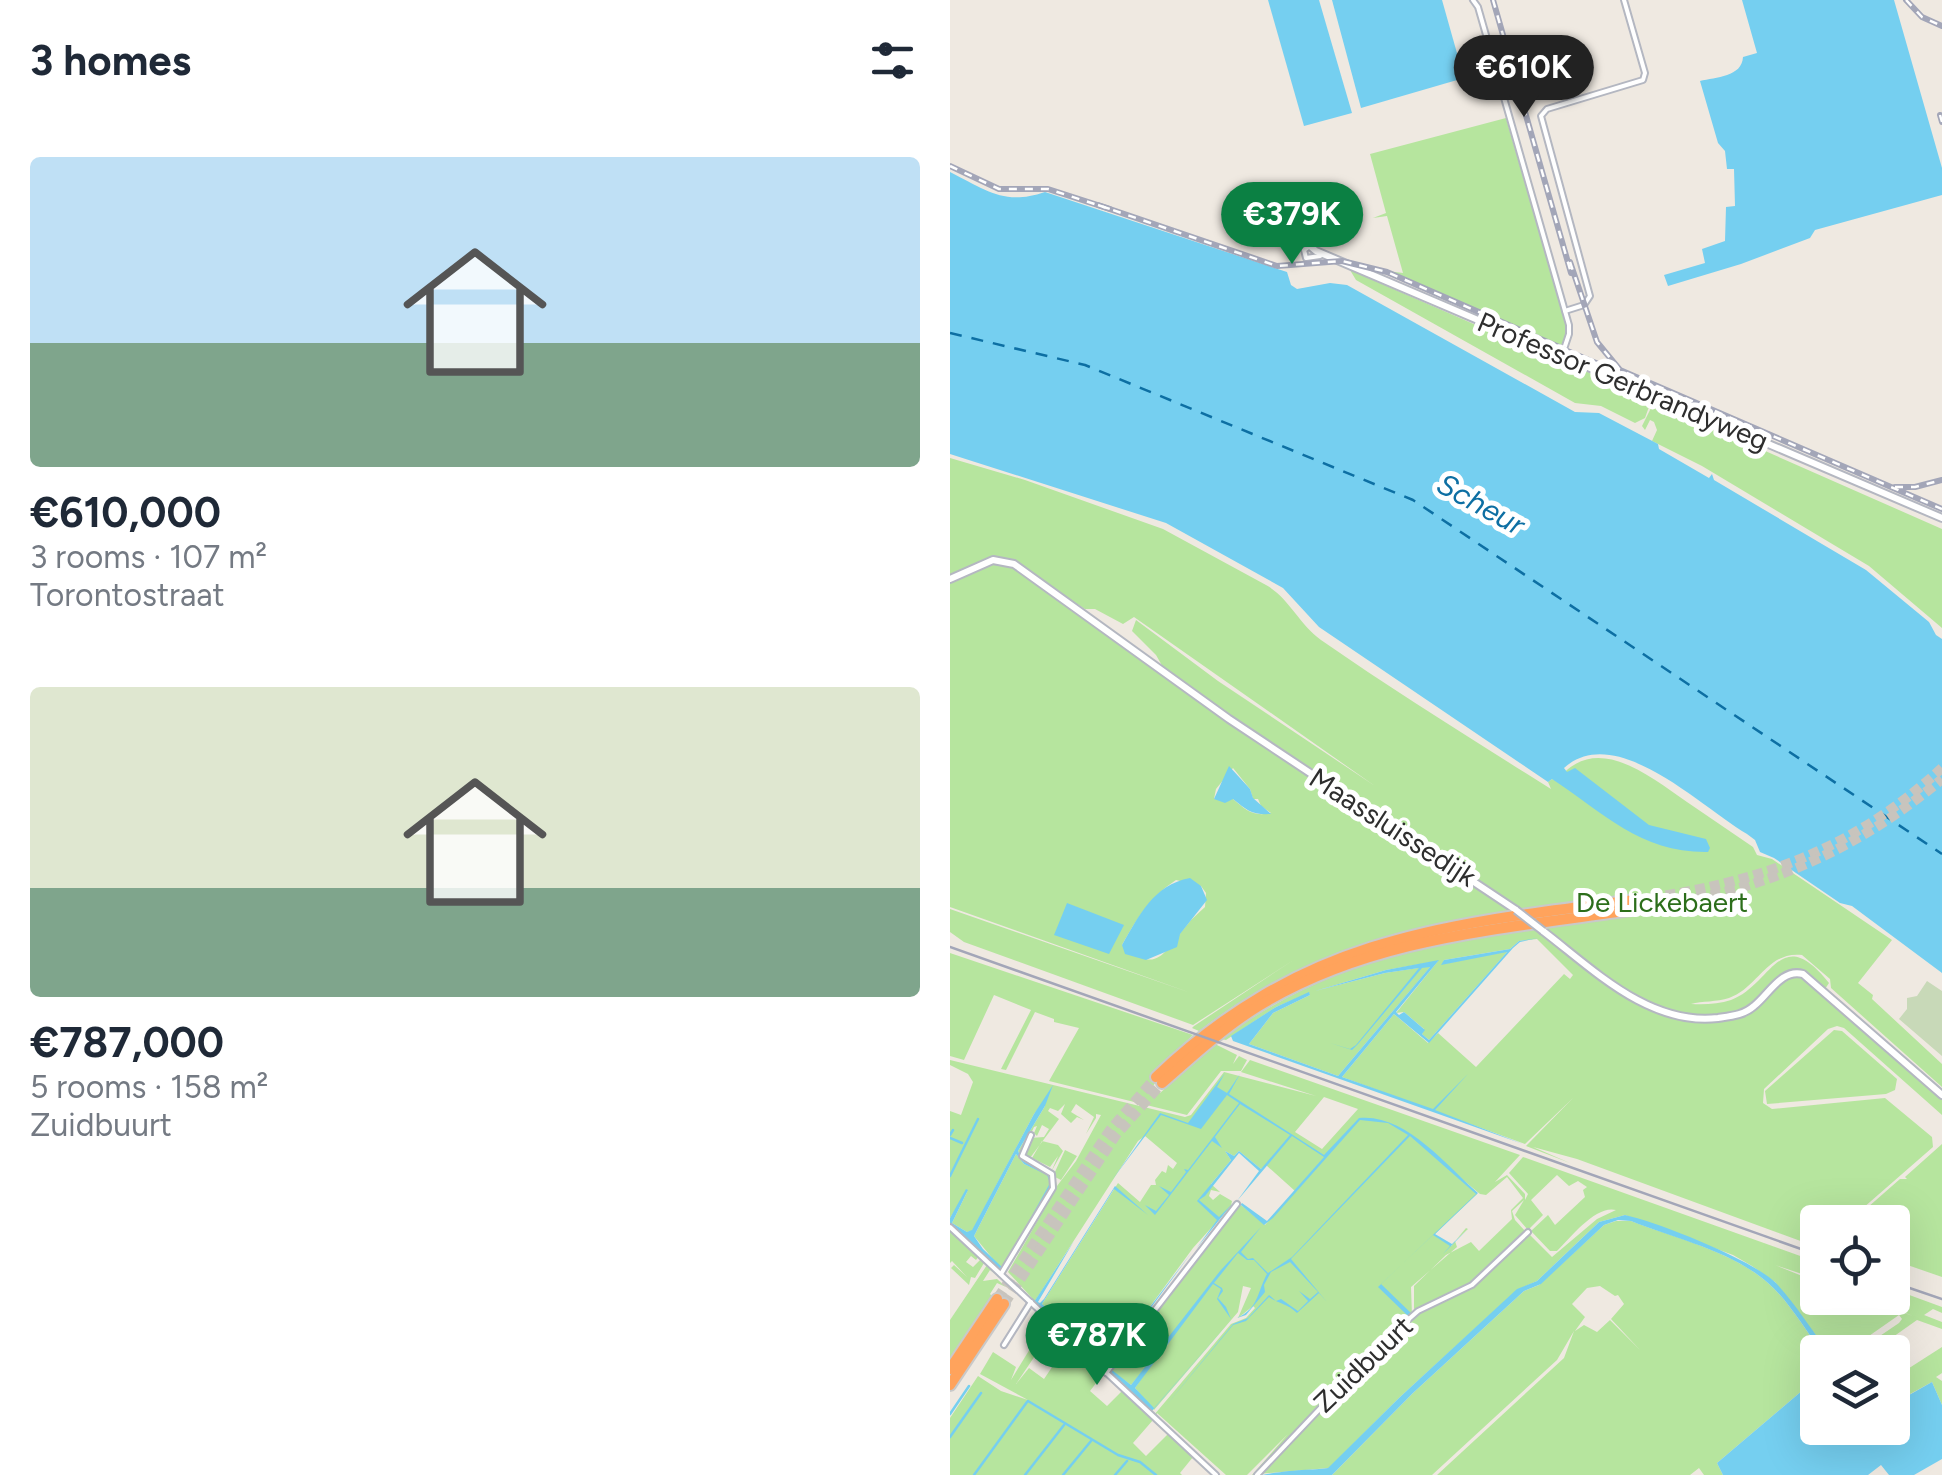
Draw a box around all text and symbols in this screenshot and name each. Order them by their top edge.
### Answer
icon: filters [865,33,920,88]
text: 3 homes [30,35,191,86]
pin: €610K [1454,35,1594,120]
text: €610K [1476,48,1572,86]
pin: €379K [1222,182,1362,267]
text: €379K [1243,195,1341,233]
icon: home [385,222,565,402]
street label: Professor Gerbrandyweg [1473,304,1773,458]
water label: Scheur [1431,465,1533,544]
text: €610,000 [30,487,221,538]
text: 3 rooms · 107 m² [30,538,267,576]
text: Torontostraat [30,576,225,614]
icon: home [385,752,565,932]
street label: Maassluissedijk [1303,760,1483,894]
park label: De Lickebaert [1576,885,1748,919]
text: €787,000 [30,1017,224,1068]
text: 5 rooms · 158 m² [30,1068,268,1106]
text: Zuidbuurt [30,1106,172,1144]
map controls [1800,1205,1910,1445]
button: locate [1800,1205,1910,1315]
pin: €787K [1027,1303,1167,1388]
street label: Zuidbuurt [1307,1309,1419,1419]
text: €787K [1048,1316,1146,1354]
button: layers [1800,1335,1910,1445]

